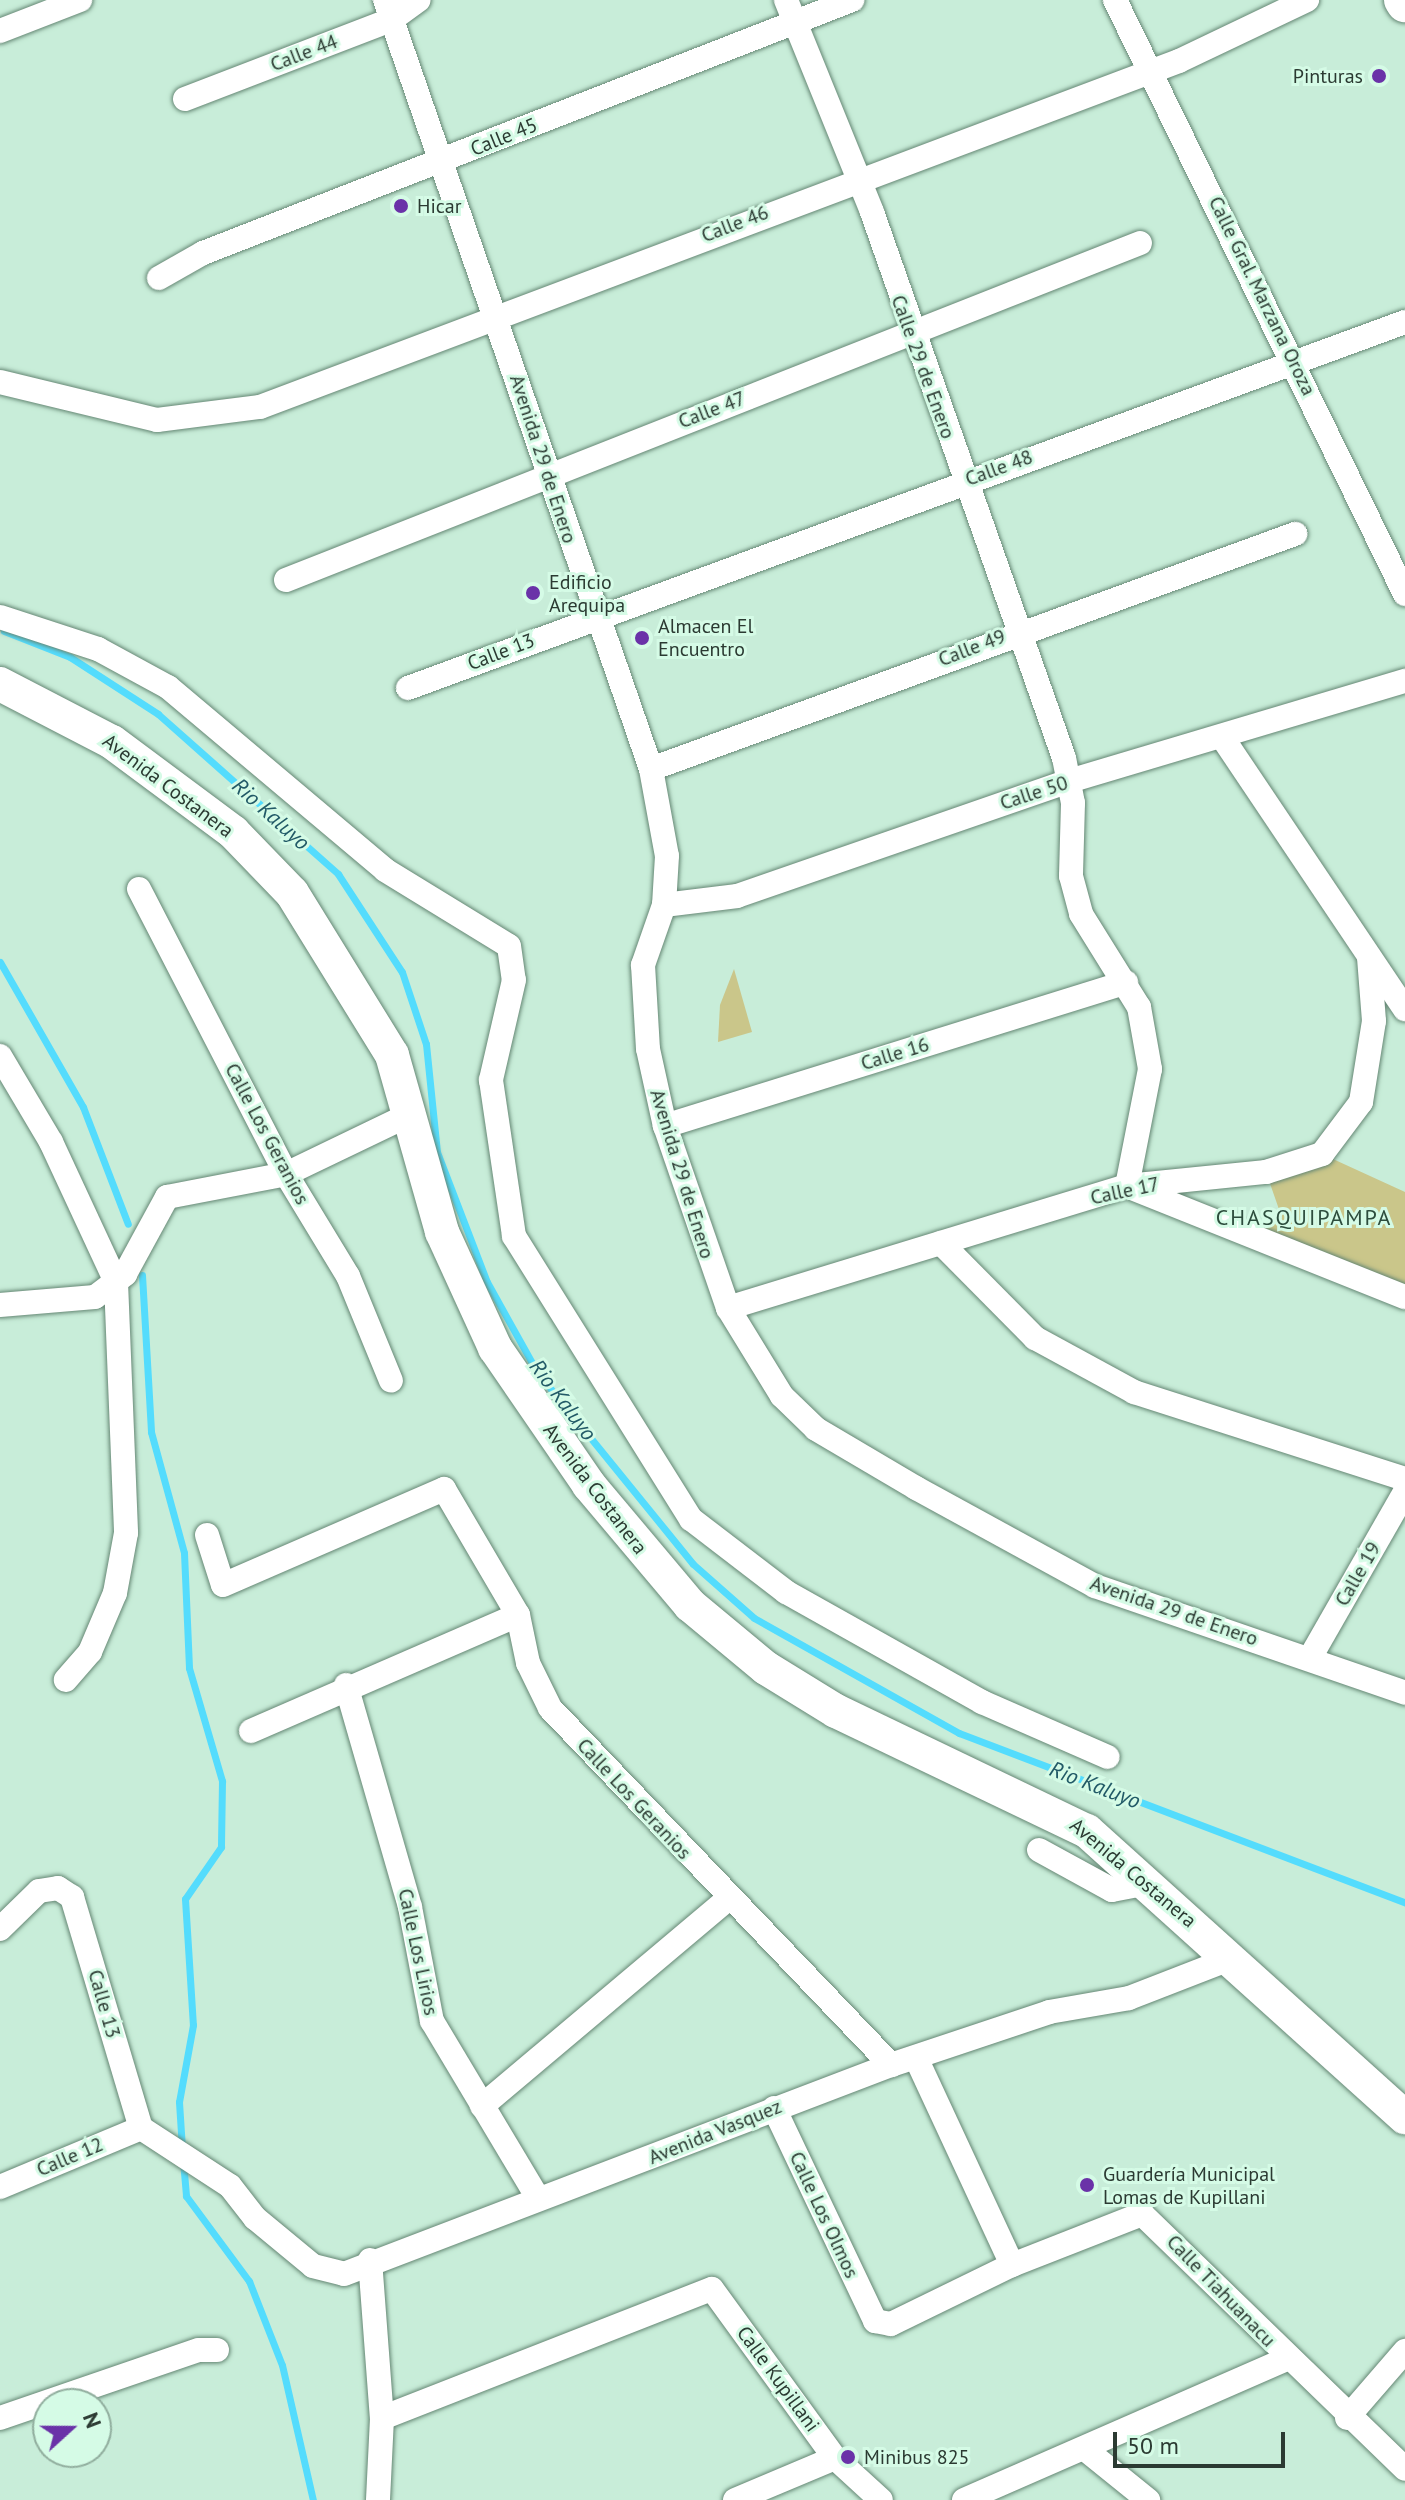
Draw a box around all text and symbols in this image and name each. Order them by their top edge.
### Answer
street label: Calle 44 [267,29,341,77]
place label: Pinturas [1293,64,1363,88]
marker: Pinturas [1370,67,1388,85]
street label: Calle 45 [467,113,541,161]
street label: Calle Gral. Marzana Oroza [1203,192,1321,400]
place label: Hicar [417,194,462,218]
marker: Hicar [392,197,410,215]
street label: Calle 46 [698,200,772,248]
street label: Calle 29 de Enero [886,292,960,442]
street label: Avenida 29 de Enero [504,372,582,546]
street label: Calle 47 [675,386,749,434]
street label: Calle 48 [962,445,1036,491]
place label: Edificio Arequipa [549,570,625,617]
marker: Edificio Arequipa [524,584,542,602]
place label: Almacen El Encuentro [658,614,753,661]
street label: Calle 49 [935,624,1009,672]
street label: Calle 13 [464,628,538,676]
marker: Almacen El Encuentro [633,629,651,647]
street label: Avenida Costanera [98,729,238,843]
street label: Calle 50 [997,771,1071,815]
water label: Rio Kaluyo [227,772,315,856]
street label: Calle 16 [858,1032,932,1076]
street label: Calle Los Geranios [220,1059,314,1209]
street label: Avenida 29 de Enero [645,1087,719,1261]
street label: Calle 17 [1088,1172,1162,1210]
district label: CHASQUIPAMPA [1216,1205,1392,1231]
water label: Rio Kaluyo [524,1354,602,1446]
street label: Avenida Costanera [538,1419,652,1559]
street label: Calle 19 [1330,1538,1386,1610]
street label: Avenida 29 de Enero [1087,1571,1261,1651]
street label: Calle Los Geranios [572,1734,696,1864]
water label: Rio Kaluyo [1046,1756,1144,1814]
street label: Avenida Costanera [1065,1813,1201,1933]
street label: Calle Los Lirios [393,1887,443,2017]
street label: Calle 13 [83,1967,125,2041]
street label: Avenida Vasquez [645,2094,785,2170]
street label: Calle 12 [33,2132,107,2182]
street label: Calle Los Olmos [784,2148,864,2282]
place label: Guardería Municipal Lomas de Kupillani [1103,2162,1275,2209]
marker: Guardería Municipal Lomas de Kupillani [1078,2176,1096,2194]
street label: Calle Tiahuanacu [1161,2230,1281,2352]
street label: Calle Kupillani [732,2322,824,2436]
north arrow [32,2388,112,2468]
text: N [77,2408,108,2432]
scale bar [1117,2416,1289,2466]
text: 50 m [1127,2430,1179,2461]
place label: Minibus 825 [864,2445,970,2469]
marker: Minibus 825 [839,2448,857,2466]

